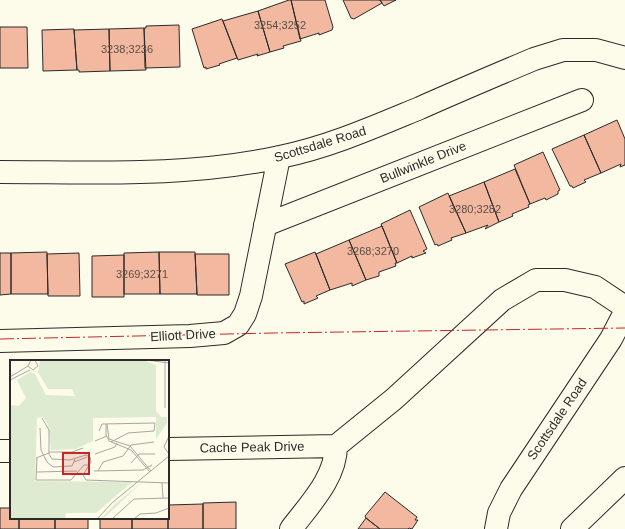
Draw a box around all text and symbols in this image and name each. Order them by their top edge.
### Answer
house number: 3254;3252 [254,19,306,31]
house number: 3238;3236 [101,43,153,55]
street label: Scottsdale Road [272,123,368,165]
street label: Bullwinkle Drive [378,138,468,186]
house number: 3280;3282 [449,203,501,215]
house number: 3268;3270 [347,245,399,257]
house number: 3269;3271 [116,268,168,280]
street label: Elliott Drive [150,326,216,344]
inset map [10,360,169,519]
street label: Scottsdale Road [524,375,590,463]
street label: Cache Peak Drive [199,439,305,455]

